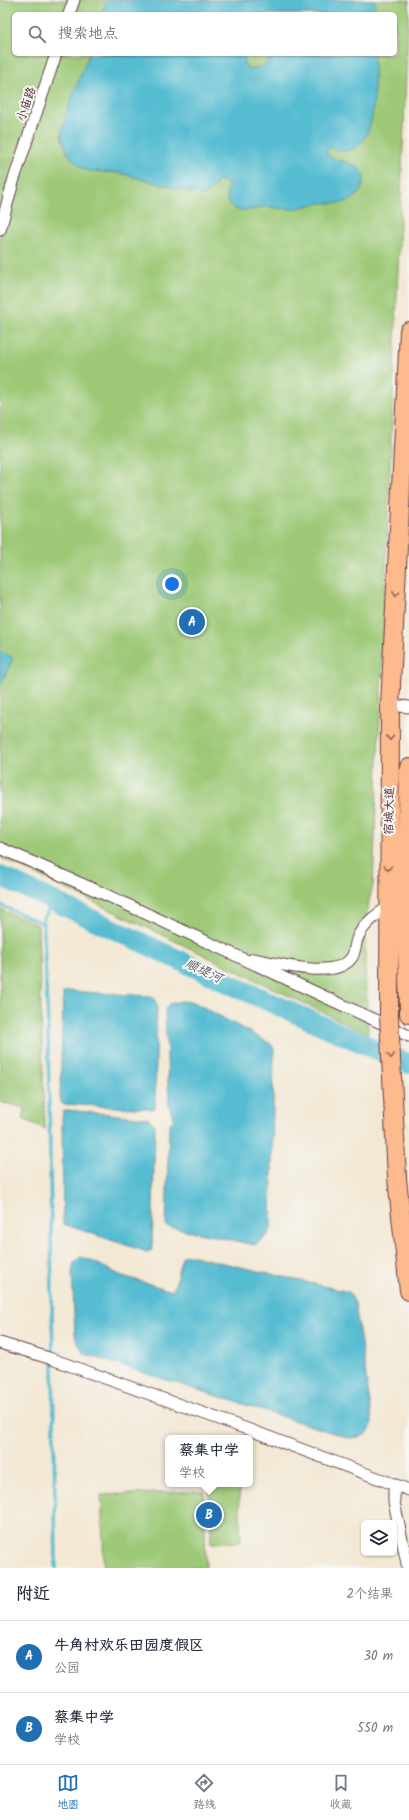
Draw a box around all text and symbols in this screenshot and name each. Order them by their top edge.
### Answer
search box [12,12,397,56]
text: 搜索地点 [58,22,118,46]
icon: search [26,23,48,45]
street label: 小庙路 [12,84,41,124]
your location [162,574,182,594]
one-way arrow [392,591,400,597]
pin: A [179,607,205,637]
one-way arrow [386,735,394,741]
street label: 宿城大道 [380,787,399,835]
one-way arrow [384,865,393,871]
water label: 顺堤河 [181,954,227,990]
one-way arrow [386,1053,395,1059]
popup [165,1435,253,1487]
text: 蔡集中学 [179,1439,239,1463]
text: 学校 [179,1463,205,1484]
pin: B [196,1500,222,1530]
map controls [361,1520,397,1556]
button: layers [361,1520,397,1556]
text: 附近 [16,1581,50,1608]
text: 2个结果 [346,1584,393,1605]
text: 牛角村欢乐田园度假区 [54,1634,204,1658]
text: A [25,1646,33,1667]
text: 30 m [364,1646,393,1667]
text: 公园 [54,1658,80,1679]
text: 蔡集中学 [54,1706,114,1730]
text: B [25,1718,33,1739]
text: 550 m [357,1718,393,1739]
text: 学校 [54,1730,80,1751]
tab: 地图 [57,1772,79,1814]
tab: 路线 [193,1772,215,1814]
tab: 收藏 [330,1772,352,1814]

